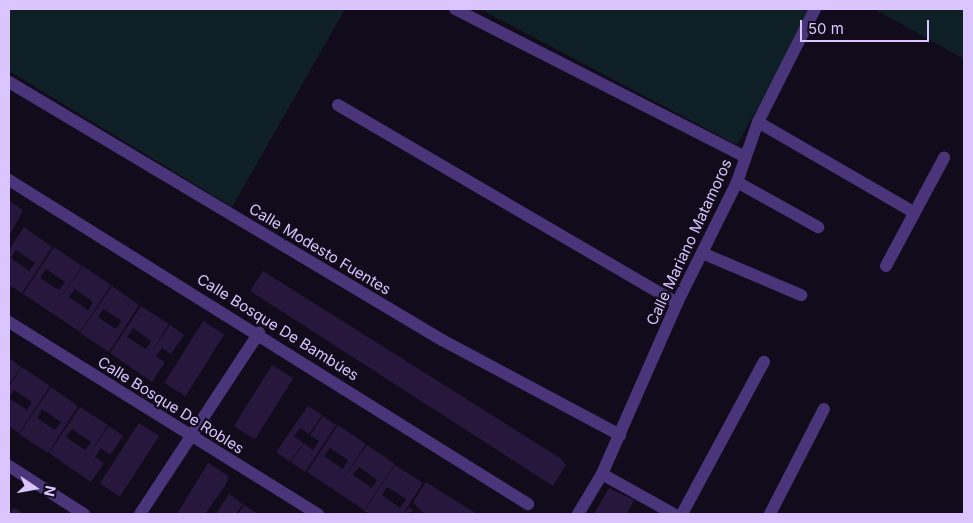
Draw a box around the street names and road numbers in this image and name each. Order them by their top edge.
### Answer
street label: Calle Mariano Matamoros [643,156,735,328]
street label: Calle Modesto Fuentes [246,200,394,298]
street label: Calle Bosque De Bambúes [194,270,362,384]
street label: Calle Bosque De Robles [95,353,247,457]

